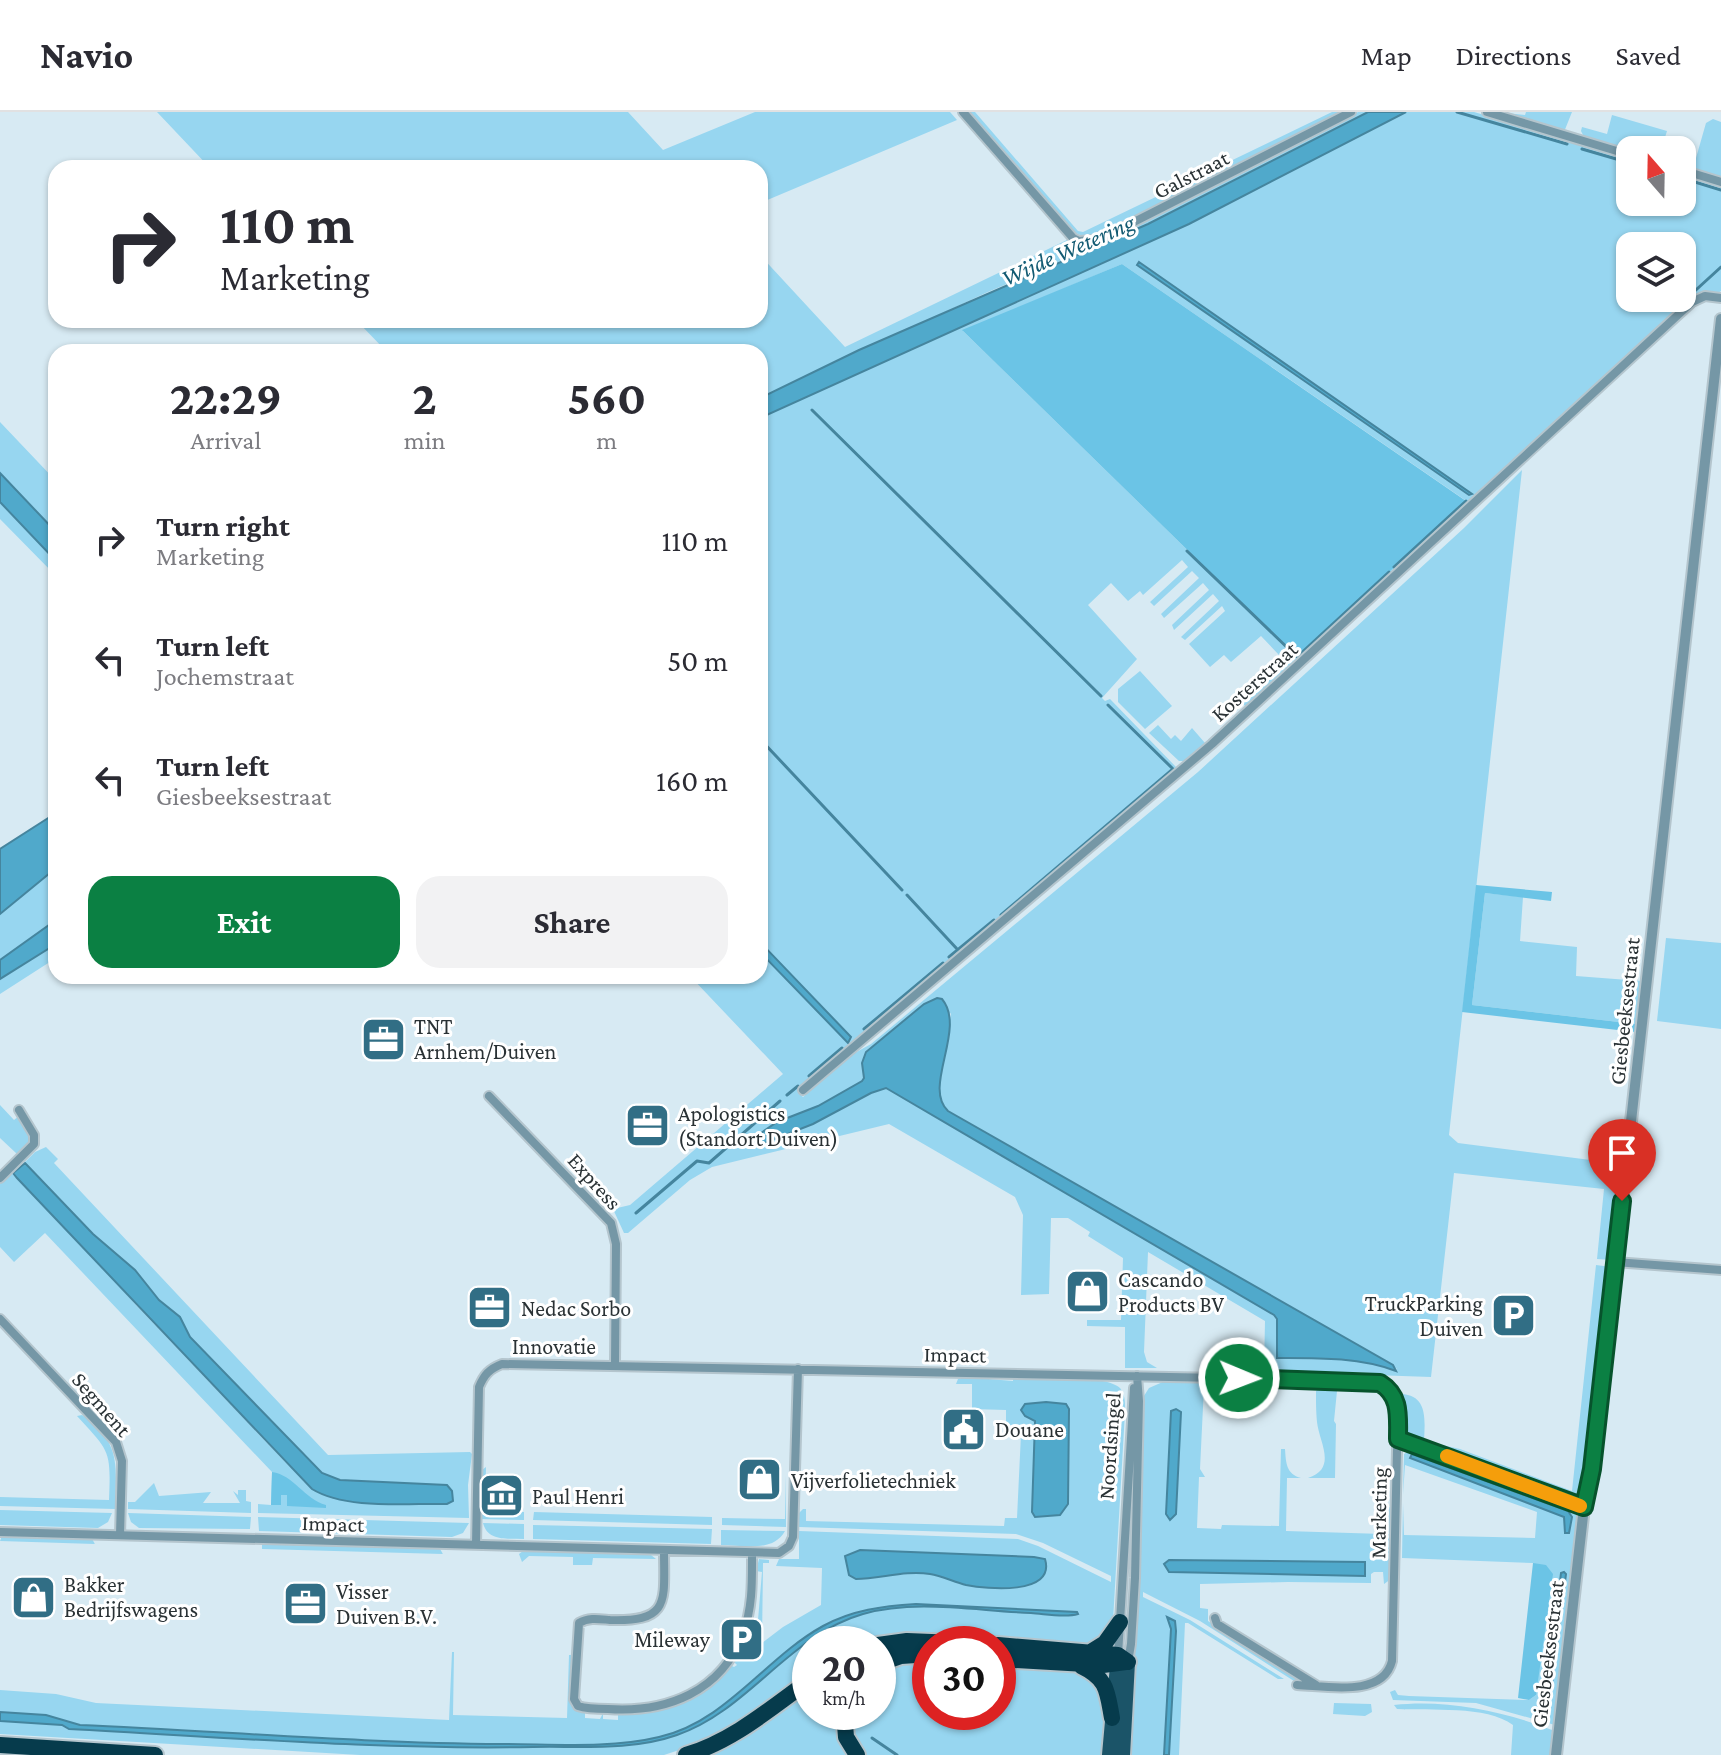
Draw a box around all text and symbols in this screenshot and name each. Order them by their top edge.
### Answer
text: Navio [40,34,133,76]
text: Map [1361,40,1412,71]
text: Directions [1456,40,1571,71]
text: Saved [1615,40,1681,71]
north arrow [1616,136,1696,216]
map controls [1616,136,1696,312]
street label: Galstraat [1150,145,1234,204]
icon: right [88,192,192,296]
text: 110 m [220,193,354,255]
water label: Wijde Wetering [997,208,1140,292]
button: layers [1616,232,1696,312]
text: Marketing [220,258,370,298]
text: 22:29 [170,371,282,424]
text: 2 [412,371,437,424]
text: 560 [567,371,646,424]
text: Arrival [190,426,261,455]
text: min [404,426,445,455]
text: m [596,426,617,455]
text: Turn right [156,509,290,542]
icon: right [88,518,132,562]
text: 110 m [661,524,728,557]
text: Marketing [156,542,264,571]
text: Turn left [156,629,269,662]
street label: Kosterstraat [1206,636,1303,727]
icon: left [88,638,132,682]
text: 50 m [667,644,728,677]
text: Jochemstraat [156,662,294,691]
text: Turn left [156,749,269,782]
icon: left [88,758,132,802]
text: 160 m [656,764,728,797]
text: Giesbeeksestraat [156,782,331,811]
button: Exit [88,876,400,968]
button: Share [416,876,728,968]
street label: Giesbeeksestraat [1604,935,1645,1086]
place label: TNT Arnhem/Duiven [414,1014,556,1064]
office icon: TNT Arnhem/Duiven [359,1015,407,1063]
place label: Apologistics (Standort Duiven) [678,1101,838,1152]
office icon: Apologistics (Standort Duiven) [623,1102,671,1150]
pin [1588,1119,1656,1201]
icon: arrive [1600,1131,1644,1175]
street label: Express [563,1148,627,1215]
place label: Cascando Products BV [1118,1267,1224,1317]
shop icon: Cascando Products BV [1063,1268,1111,1316]
office icon: Nedac Sorbo [466,1284,514,1332]
place label: TruckParking Duiven [1365,1291,1483,1341]
parking icon: TruckParking Duiven [1490,1292,1538,1340]
place label: Nedac Sorbo [521,1296,631,1321]
street label: Innovatie [512,1334,596,1359]
position arrow [1197,1336,1281,1420]
street label: Impact [924,1341,987,1368]
street label: Segment [67,1367,137,1442]
street label: Noordsingel [1093,1391,1126,1500]
public building icon: Douane [940,1405,988,1453]
place label: Douane [995,1417,1064,1442]
shop icon: Vijverfolietechniek [736,1456,784,1504]
street label: Marketing [1365,1467,1392,1559]
place label: Vijverfolietechniek [791,1468,956,1493]
museum icon: Paul Henri [477,1472,525,1520]
place label: Paul Henri [532,1484,624,1509]
street label: Impact [301,1510,365,1537]
place label: Bakker Bedrijfswagens [64,1572,198,1622]
shop icon: Bakker Bedrijfswagens [9,1573,57,1621]
street label: Giesbeeksestraat [1526,1578,1569,1729]
place label: Visser Duiven B.V. [336,1579,437,1629]
office icon: Visser Duiven B.V. [281,1580,329,1628]
parking icon: Mileway [717,1615,765,1663]
speed limit sign: 30 [912,1626,1016,1730]
place label: Mileway [634,1627,711,1652]
text: 20 [822,1645,866,1690]
text: km/h [822,1687,866,1709]

